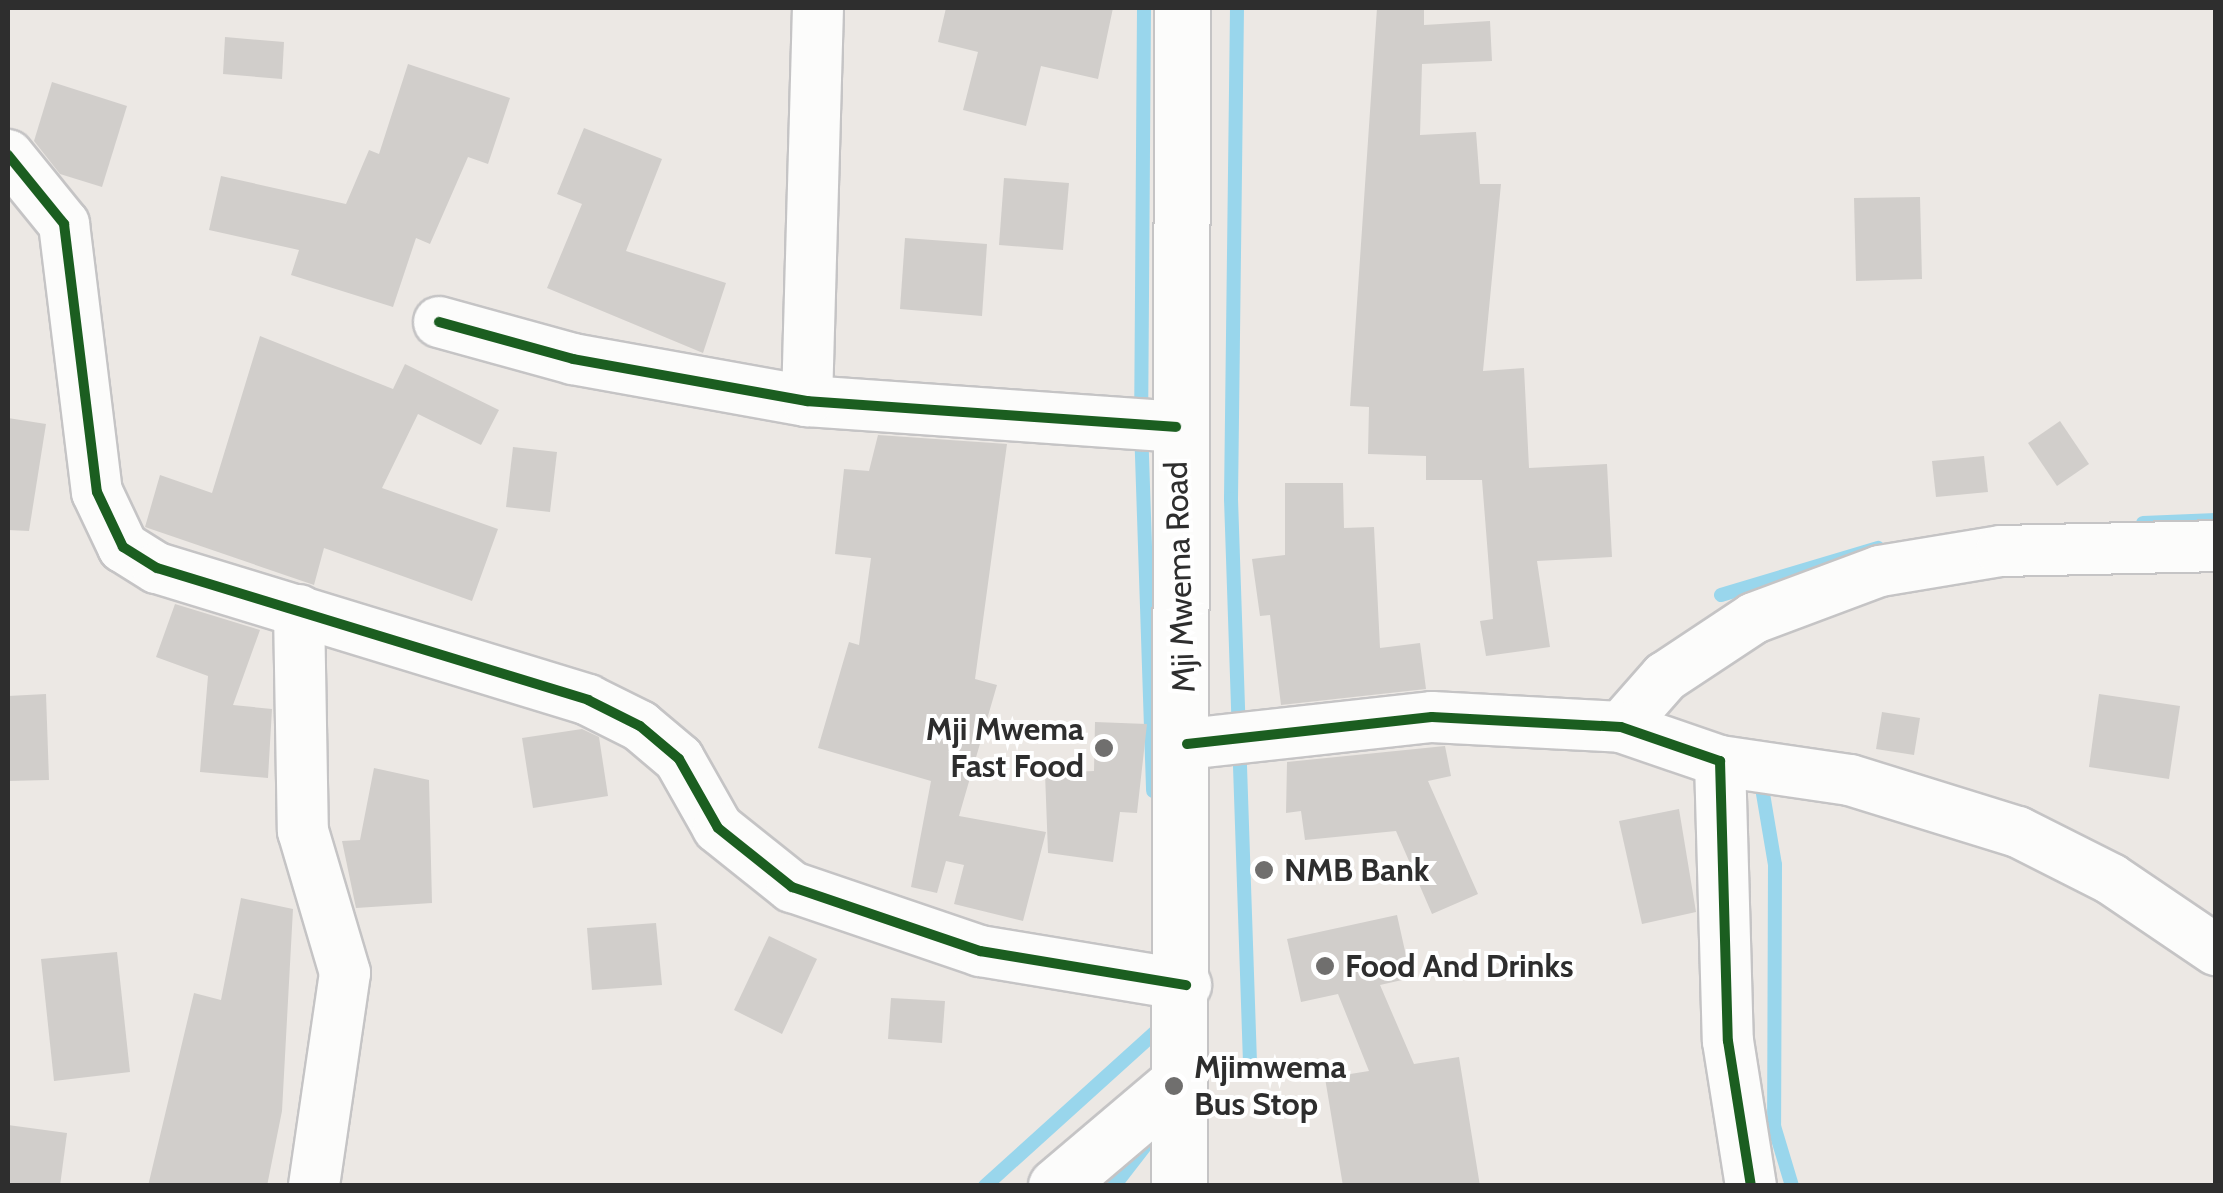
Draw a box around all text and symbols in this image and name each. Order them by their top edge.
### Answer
street label: Mji Mwema Road [1157,461,1203,693]
place label: Mji Mwema Fast Food [926,711,1084,786]
marker: Mji Mwema Fast Food [1093,737,1115,759]
place label: NMB Bank [1284,851,1429,889]
marker: NMB Bank [1253,859,1275,881]
place label: Food And Drinks [1345,947,1574,985]
marker: Food And Drinks [1314,955,1336,977]
place label: Mjimwema Bus Stop [1194,1049,1346,1124]
marker: Mjimwema Bus Stop [1163,1075,1185,1097]

